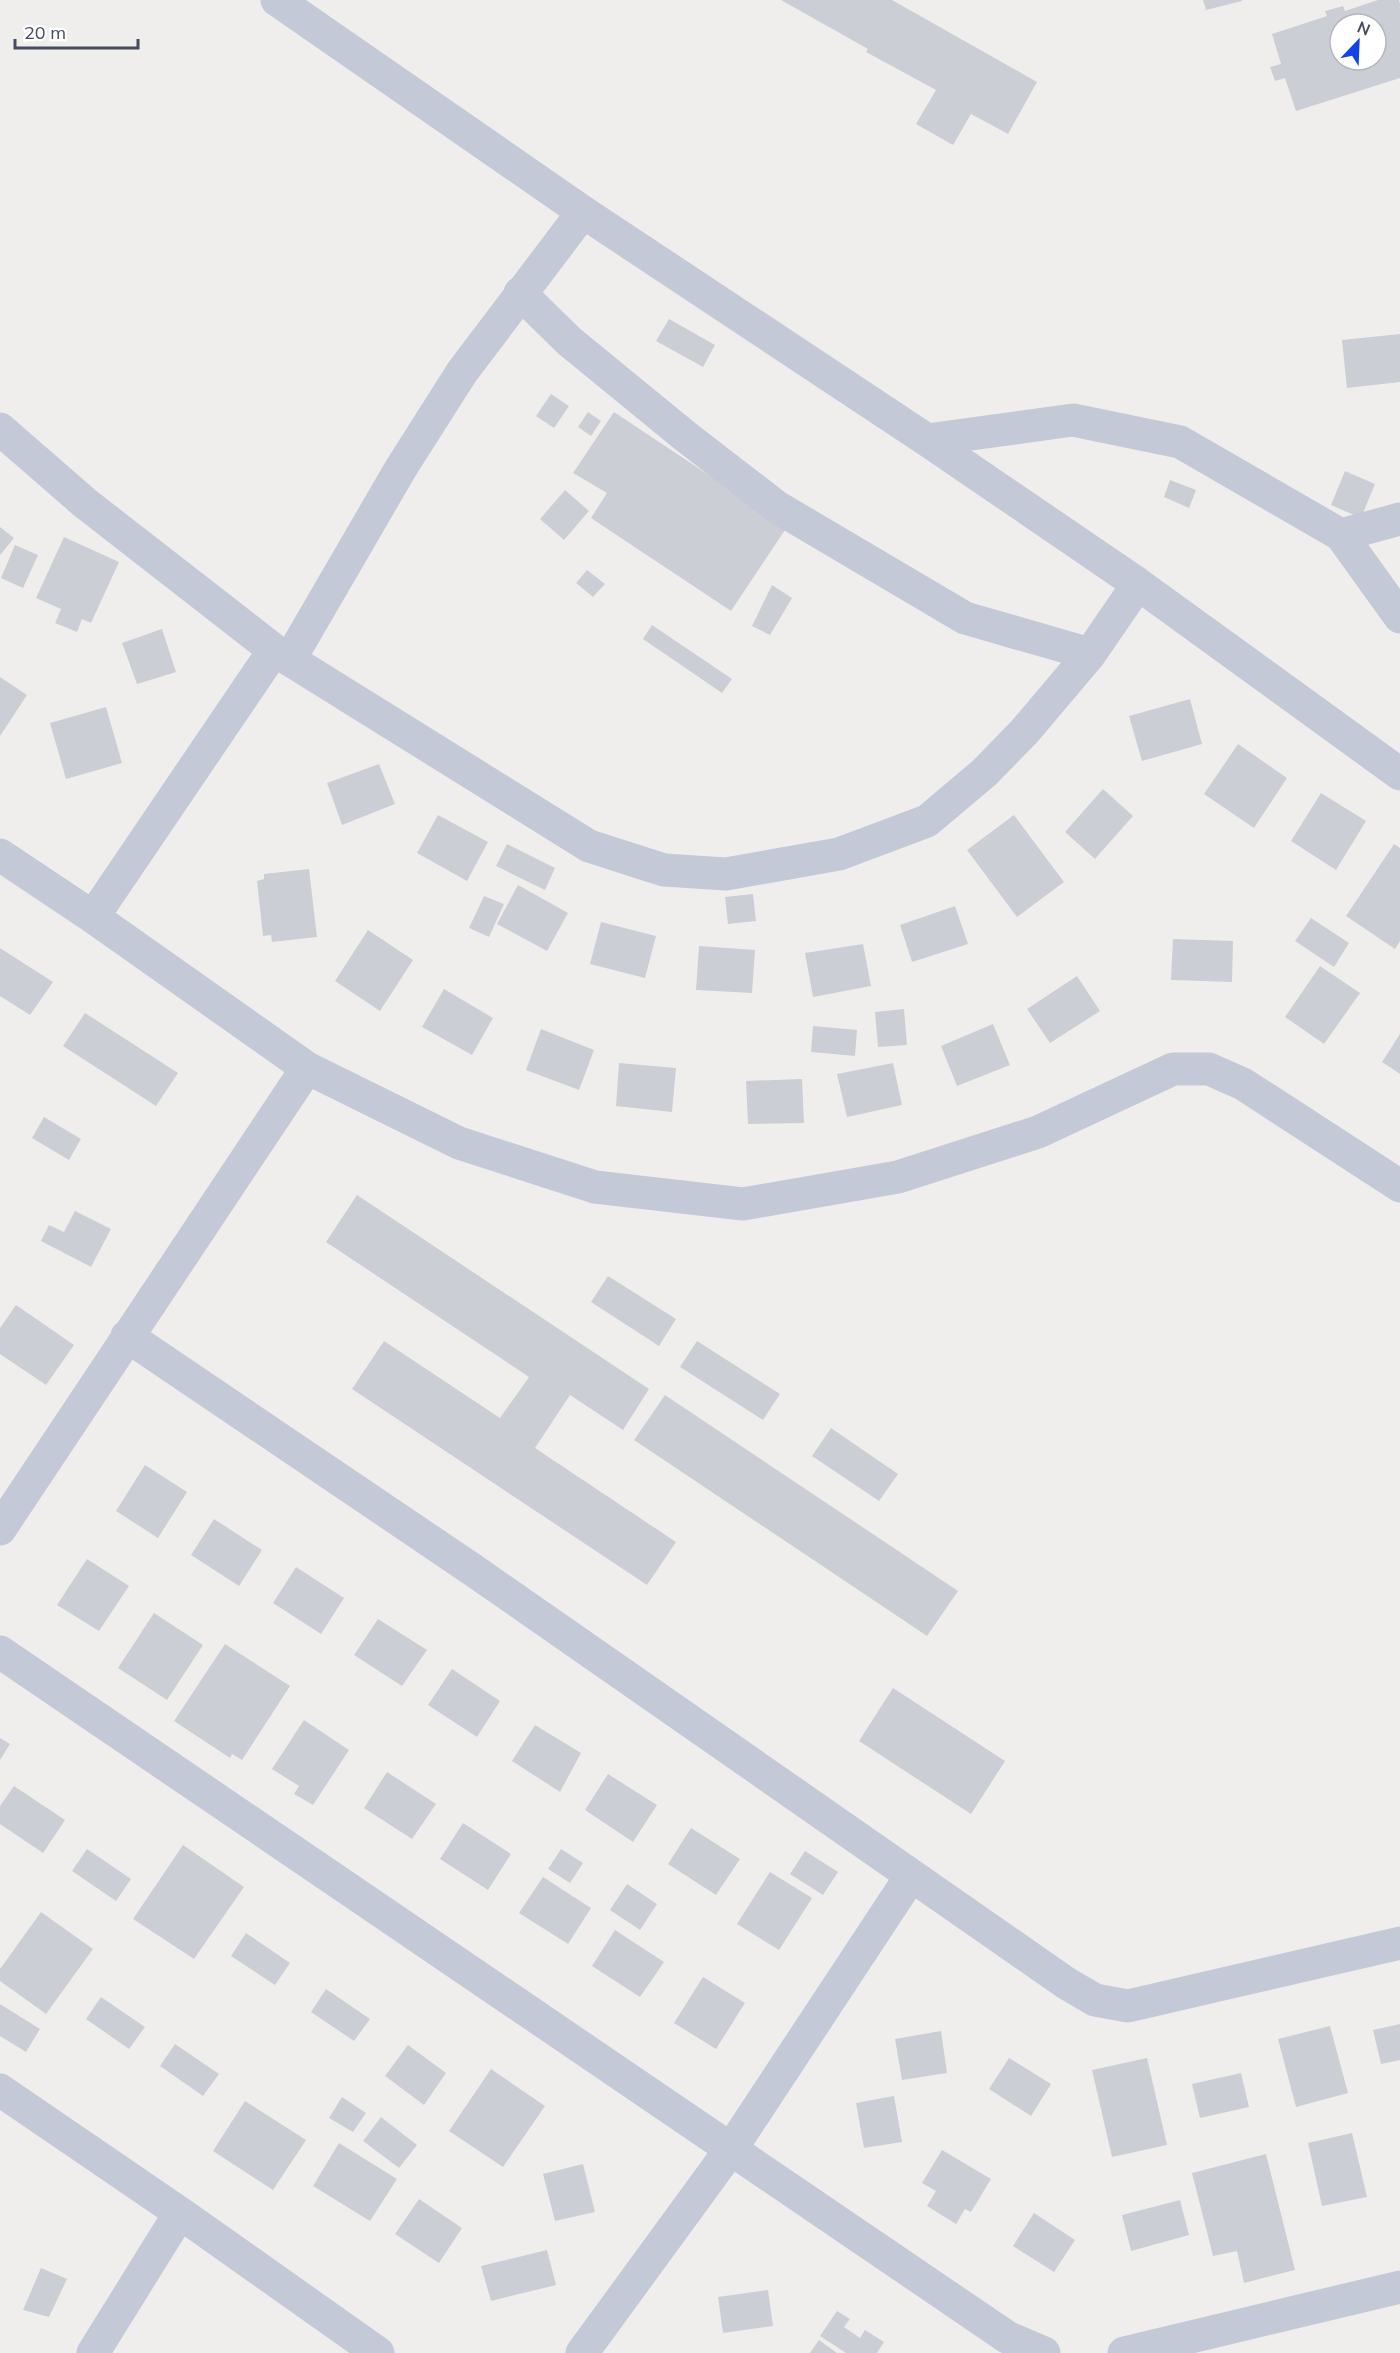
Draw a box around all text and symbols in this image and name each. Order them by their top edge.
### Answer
scale bar [15,12,138,50]
north arrow [1328,12,1388,72]
text: N [1354,17,1373,40]
text: 20 m [24,21,66,44]

